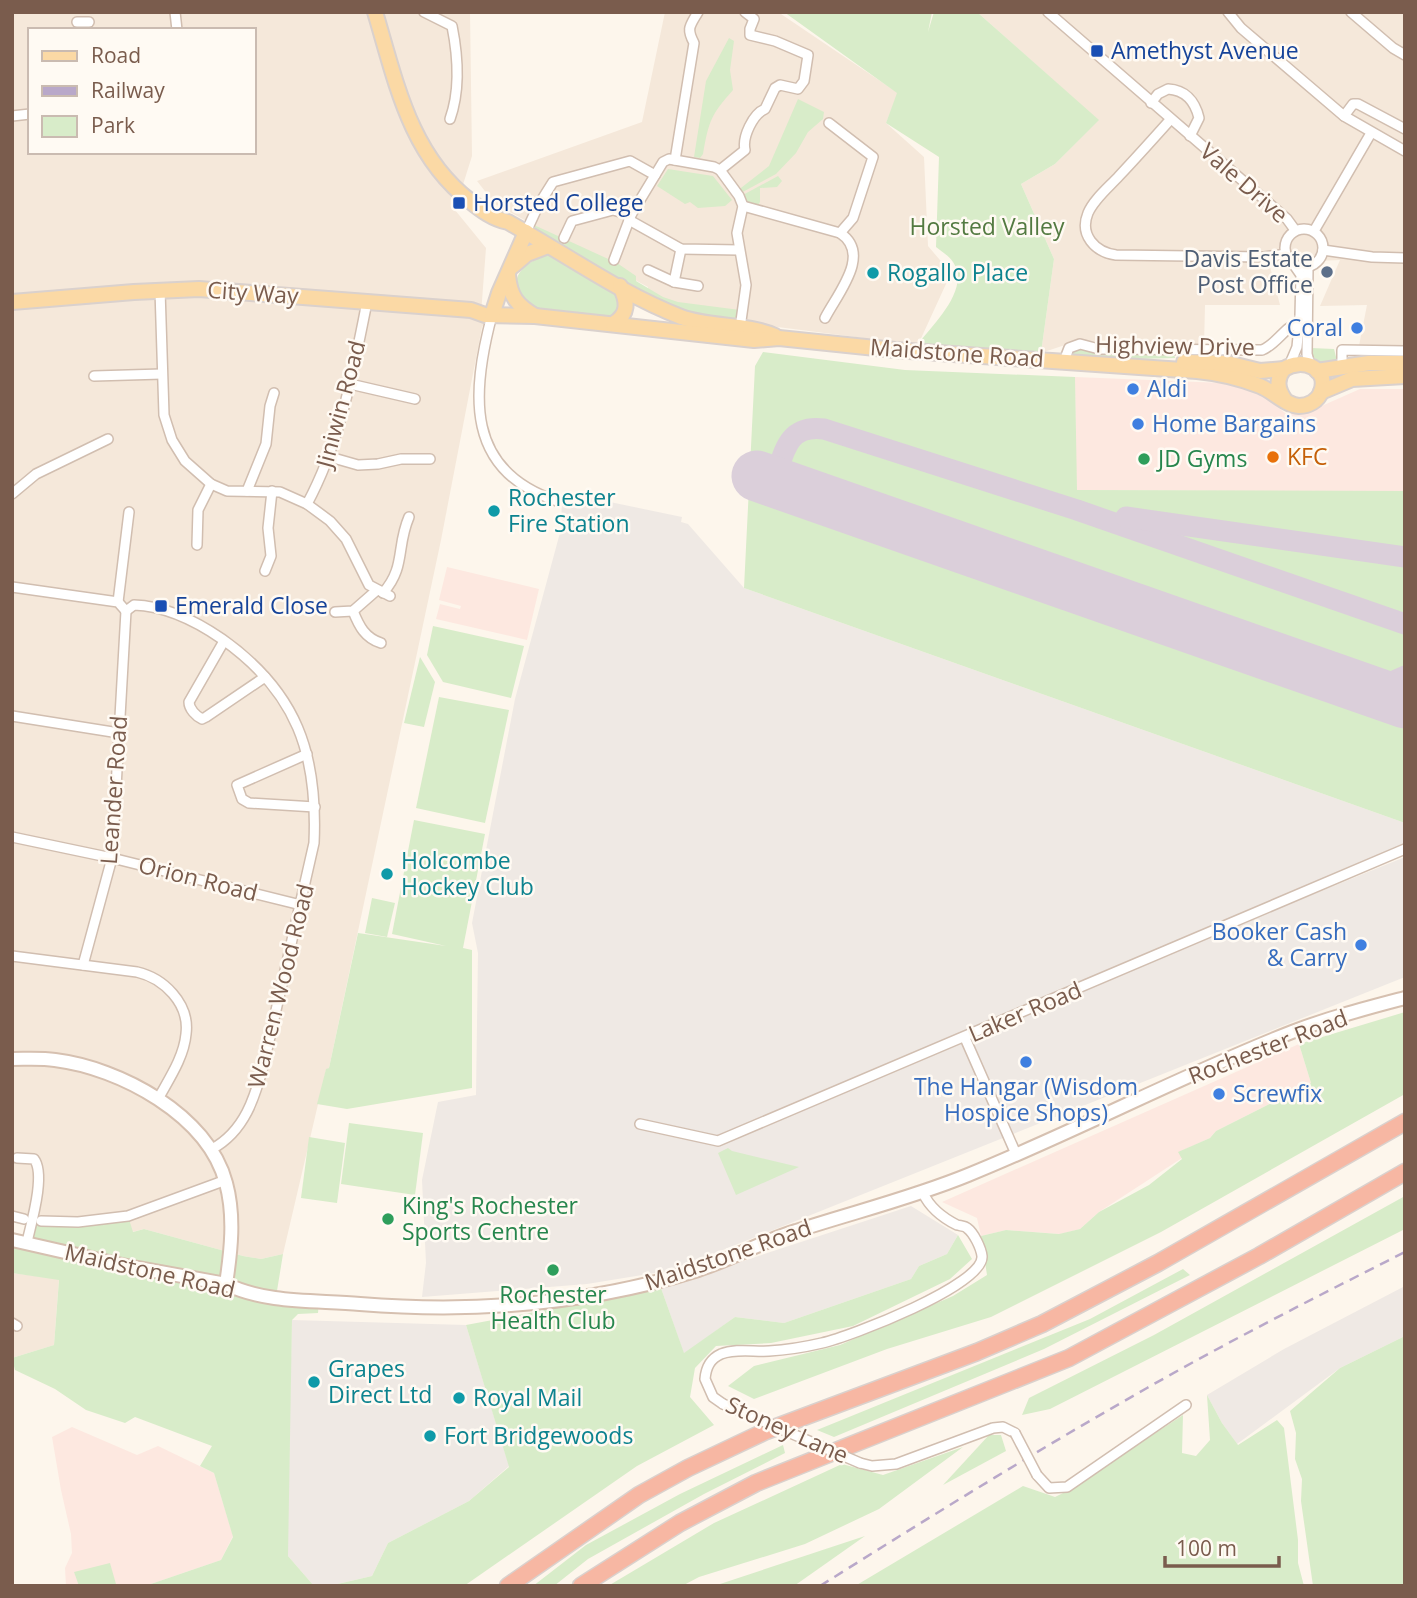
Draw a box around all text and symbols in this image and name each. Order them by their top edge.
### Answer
legend [28,28,256,154]
place label: Amethyst Avenue [1111,34,1299,66]
text: Road [91,41,141,69]
marker: Amethyst Avenue [1089,43,1105,59]
text: Railway [91,76,165,104]
text: Park [91,111,135,139]
street label: Vale Drive [1194,135,1296,230]
place label: Horsted College [473,186,644,218]
marker: Horsted College [451,195,467,211]
park label: Horsted Valley [910,210,1065,242]
place label: Davis Estate Post Office [1183,242,1313,300]
place label: Rogallo Place [887,256,1028,288]
marker: Davis Estate Post Office [1319,264,1335,280]
marker: Rogallo Place [865,265,881,281]
street label: City Way [206,273,300,311]
place label: Coral [1287,311,1343,343]
marker: Coral [1349,320,1365,336]
street label: Highview Drive [1095,328,1255,362]
street label: Maidstone Road [869,330,1045,374]
street label: Jiniwin Road [307,337,372,473]
place label: Aldi [1147,372,1187,404]
marker: Aldi [1125,381,1141,397]
place label: Home Bargains [1152,407,1316,439]
marker: Home Bargains [1130,416,1146,432]
place label: KFC [1287,440,1327,472]
place label: JD Gyms [1156,442,1247,474]
marker: KFC [1265,449,1281,465]
marker: JD Gyms [1136,451,1152,467]
place label: Rochester Fire Station [508,481,630,539]
marker: Rochester Fire Station [486,503,502,519]
place label: Emerald Close [175,589,328,621]
marker: Emerald Close [153,598,169,614]
street label: Leander Road [92,714,134,865]
place label: Holcombe Hockey Club [401,844,534,902]
street label: Orion Road [135,848,261,908]
marker: Holcombe Hockey Club [379,866,395,882]
street label: Warren Wood Road [239,880,321,1091]
place label: Booker Cash & Carry [1212,915,1347,973]
marker: Booker Cash & Carry [1353,937,1369,953]
street label: Laker Road [963,973,1086,1049]
street label: Rochester Road [1183,1001,1352,1091]
marker: The Hangar (Wisdom Hospice Shops) [1018,1054,1034,1070]
place label: The Hangar (Wisdom Hospice Shops) [914,1070,1138,1128]
place label: Screwfix [1233,1077,1322,1109]
marker: Screwfix [1211,1086,1227,1102]
place label: King's Rochester Sports Centre [402,1189,579,1247]
marker: King's Rochester Sports Centre [380,1211,396,1227]
street label: Maidstone Road [640,1211,815,1298]
street label: Maidstone Road [62,1235,239,1305]
marker: Rochester Health Club [545,1262,561,1278]
place label: Rochester Health Club [490,1278,616,1336]
place label: Grapes Direct Ltd [328,1352,432,1410]
marker: Grapes Direct Ltd [306,1374,322,1390]
place label: Royal Mail [473,1381,582,1413]
street label: Stoney Lane [721,1388,854,1470]
marker: Royal Mail [451,1390,467,1406]
place label: Fort Bridgewoods [444,1419,633,1451]
marker: Fort Bridgewoods [422,1428,438,1444]
scale bar [1165,1524,1279,1568]
text: 100 m [1176,1534,1237,1562]

